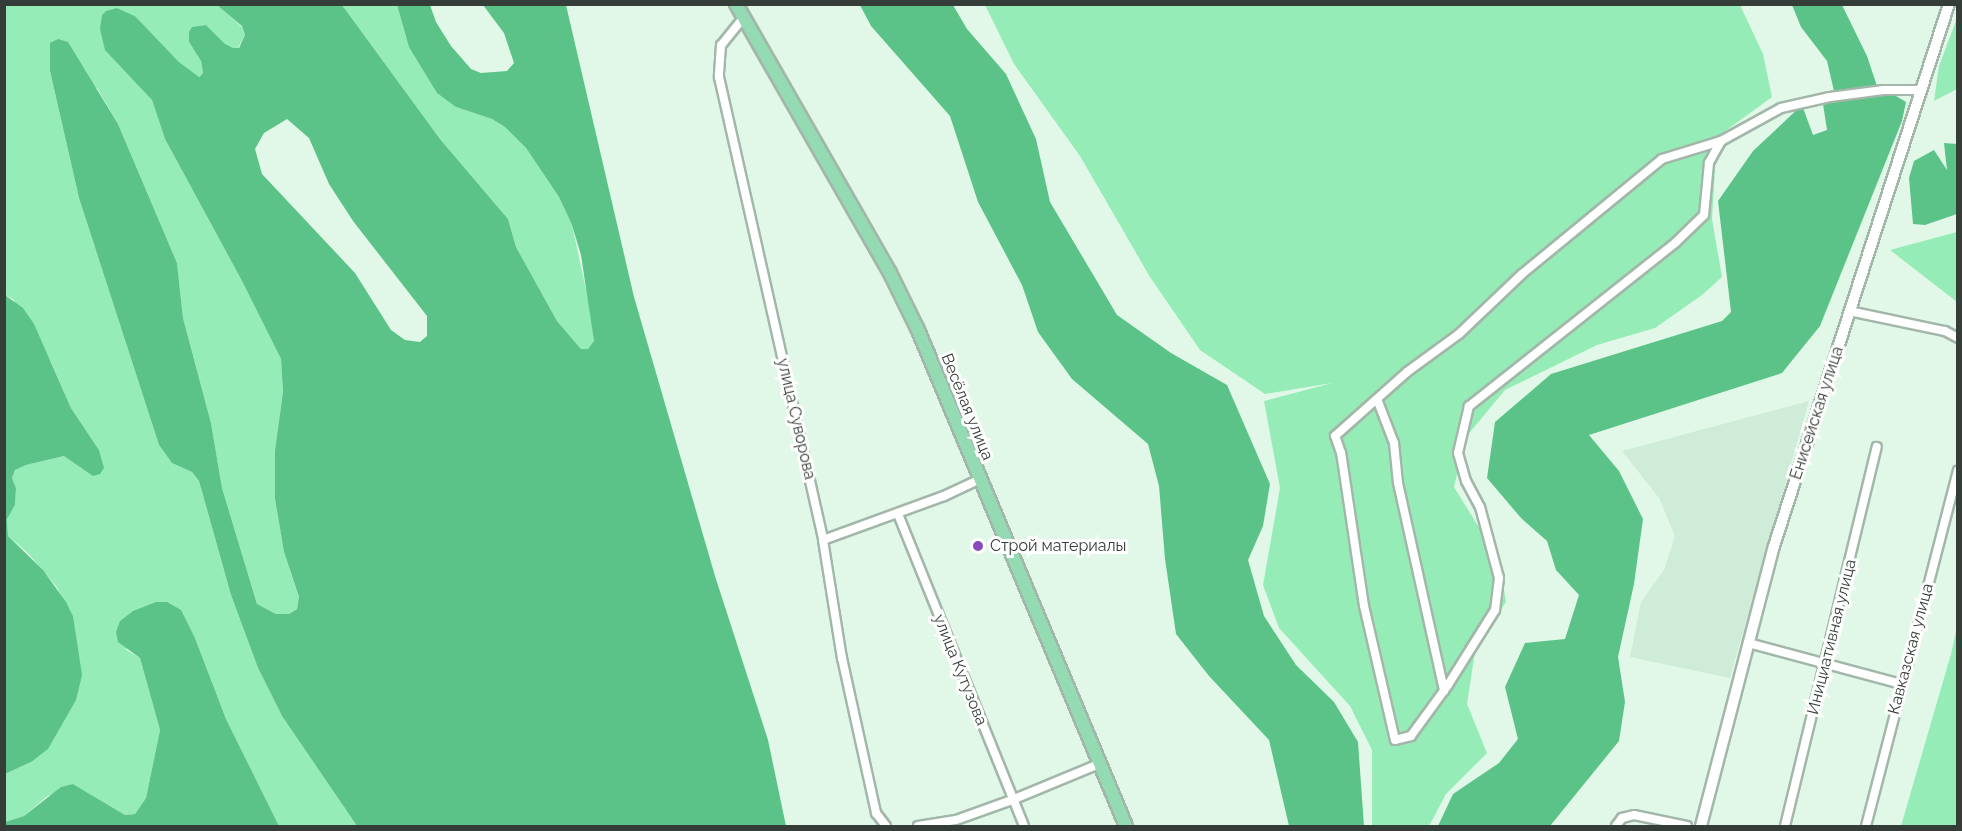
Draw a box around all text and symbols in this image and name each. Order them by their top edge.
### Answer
street label: Енисейская улица [1786,344,1848,482]
street label: Весёлая улица [937,351,997,463]
street label: улица Суворова [773,357,819,481]
place label: Строй материалы [990,536,1126,556]
marker: Строй материалы [971,539,985,553]
street label: Инициативная улица [1803,557,1861,717]
street label: Кавказская улица [1884,581,1938,717]
street label: улица Кутузова [929,612,991,728]

